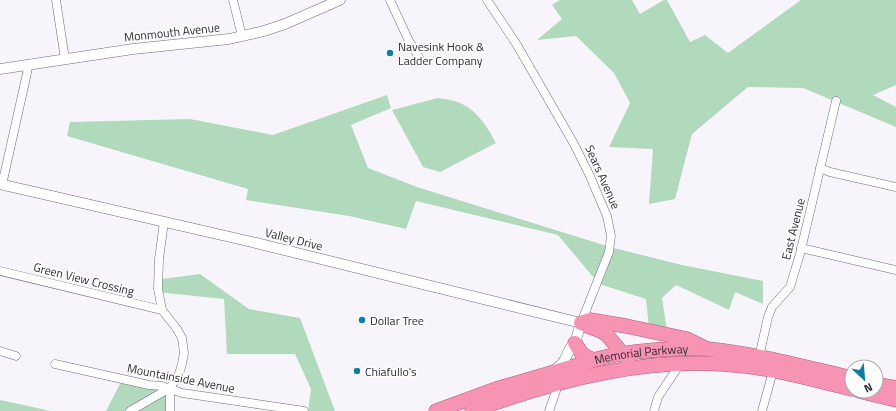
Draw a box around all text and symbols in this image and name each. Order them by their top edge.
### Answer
street label: Monmouth Avenue [123,18,221,46]
place label: Navesink Hook & Ladder Company [398,37,485,70]
marker: Navesink Hook & Ladder Company [385,48,395,58]
street label: Sears Avenue [580,142,626,212]
street label: East Avenue [776,196,810,262]
street label: Valley Drive [263,223,325,255]
street label: Green View Crossing [32,257,136,301]
place label: Dollar Tree [370,311,424,330]
marker: Dollar Tree [357,315,367,325]
street label: Memorial Parkway [592,339,689,369]
street label: Mountainside Avenue [126,358,236,398]
north arrow [844,359,884,399]
place label: Chiafullo's [365,362,417,381]
marker: Chiafullo's [352,366,362,376]
text: N [861,379,875,397]

